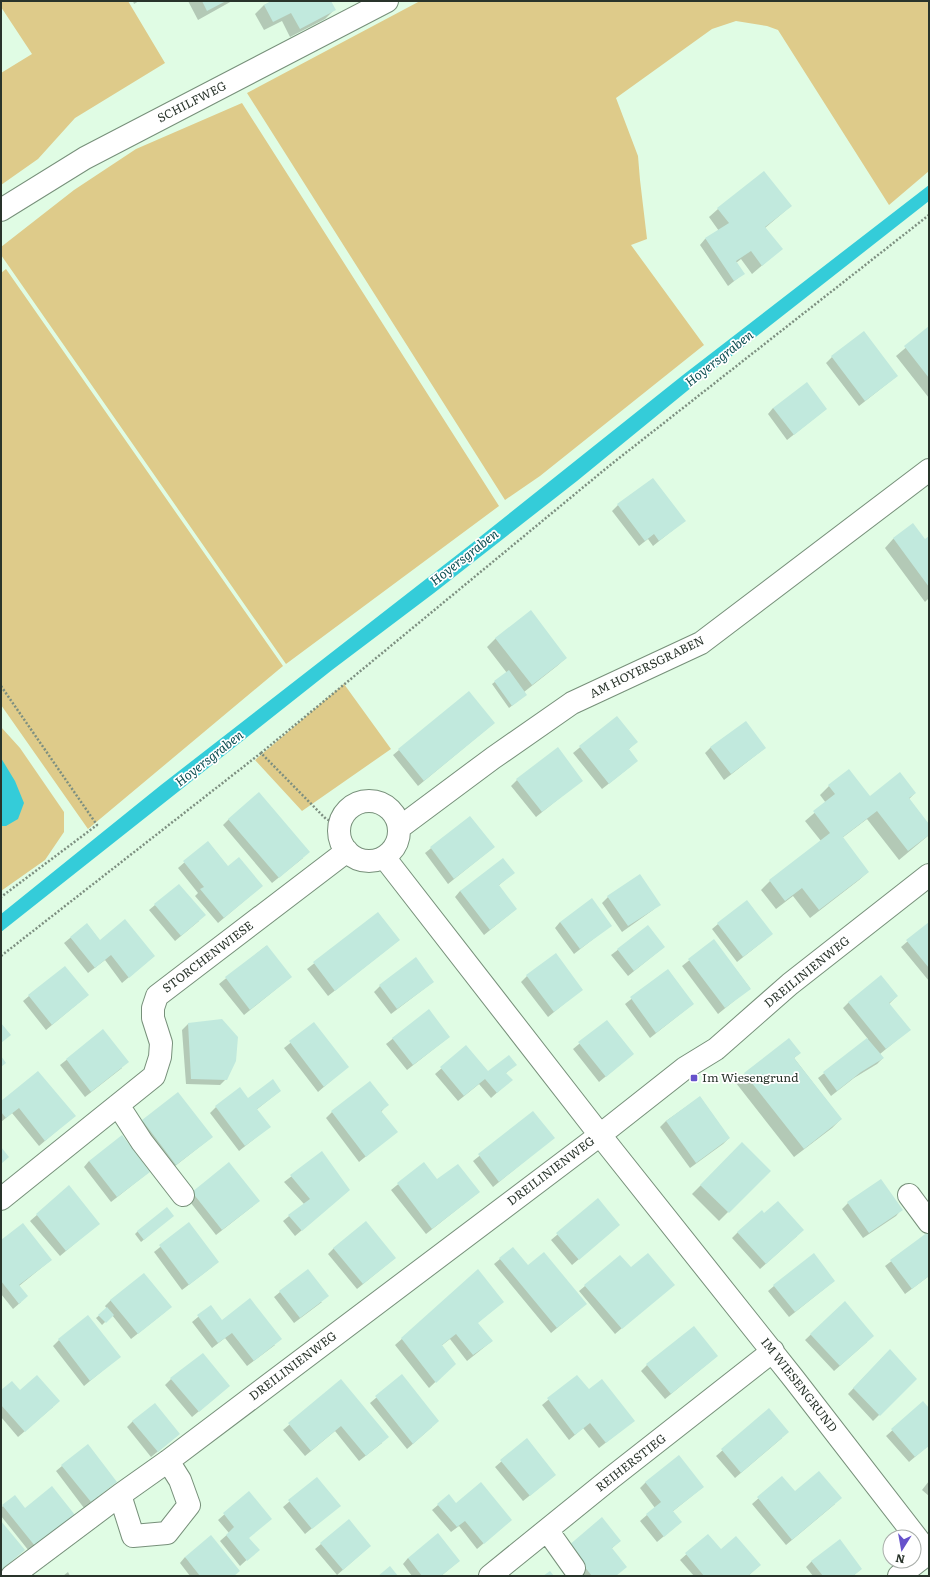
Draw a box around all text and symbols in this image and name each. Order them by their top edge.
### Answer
street label: SCHILFWEG [154,76,229,126]
water label: Hoyersgraben [681,325,757,390]
water label: Hoyersgraben [426,524,502,589]
street label: AM HOYERSGRABEN [586,630,707,702]
water label: Hoyersgraben [171,725,247,790]
street label: STORCHENWIESE [158,916,257,996]
street label: DREILINIENWEG [760,931,853,1011]
place label: Im Wiesengrund [702,1068,799,1086]
marker: Im Wiesengrund [689,1073,699,1083]
street label: DREILINIENWEG [503,1131,598,1209]
street label: DREILINIENWEG [245,1326,340,1404]
street label: IM WIESENGRUND [757,1333,842,1435]
street label: REIHERSTIEG [591,1429,669,1495]
north arrow [882,1529,922,1569]
text: N [894,1551,906,1569]

